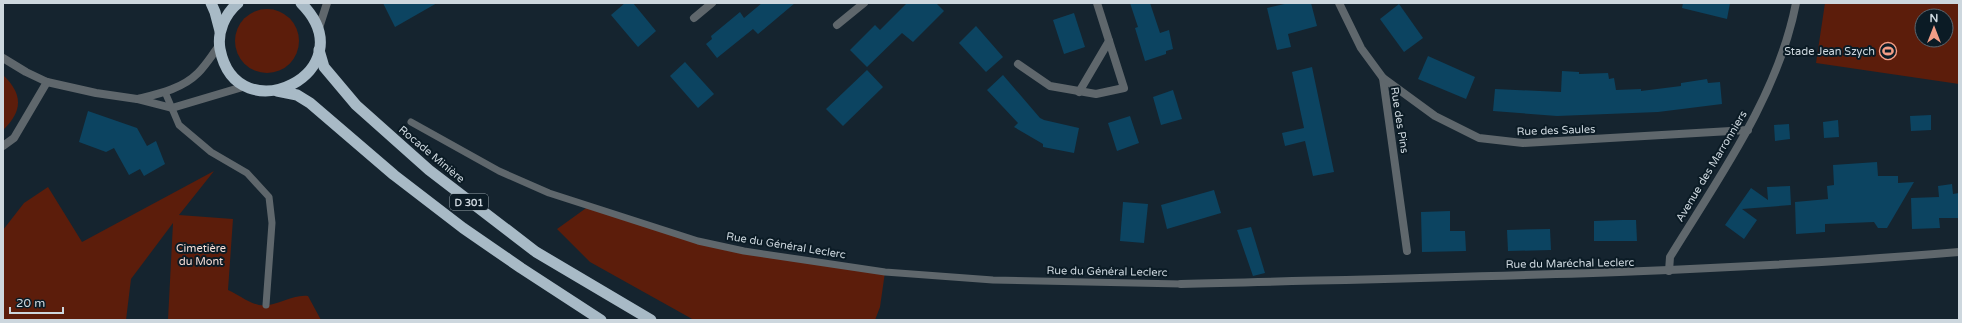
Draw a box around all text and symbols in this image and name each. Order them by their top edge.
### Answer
north arrow [1914,8,1954,48]
text: N [1930,12,1938,25]
sports icon: Stade Jean Szych [1878,41,1898,61]
place label: Stade Jean Szych [1784,45,1875,58]
street label: Rue des Pins [1388,86,1411,154]
street label: Avenue des Marronniers [1673,108,1750,224]
street label: Rocade Minière [396,123,467,186]
street label: Rue des Saules [1516,123,1596,138]
road number: D 301 [450,194,488,210]
street label: Rue du Général Leclerc [725,230,847,261]
park label: Cimetière du Mont [176,242,226,268]
street label: Rue du Maréchal Leclerc [1505,256,1635,271]
street label: Rue du Général Leclerc [1046,264,1168,279]
scale bar [10,289,63,315]
text: 20 m [16,296,45,310]

